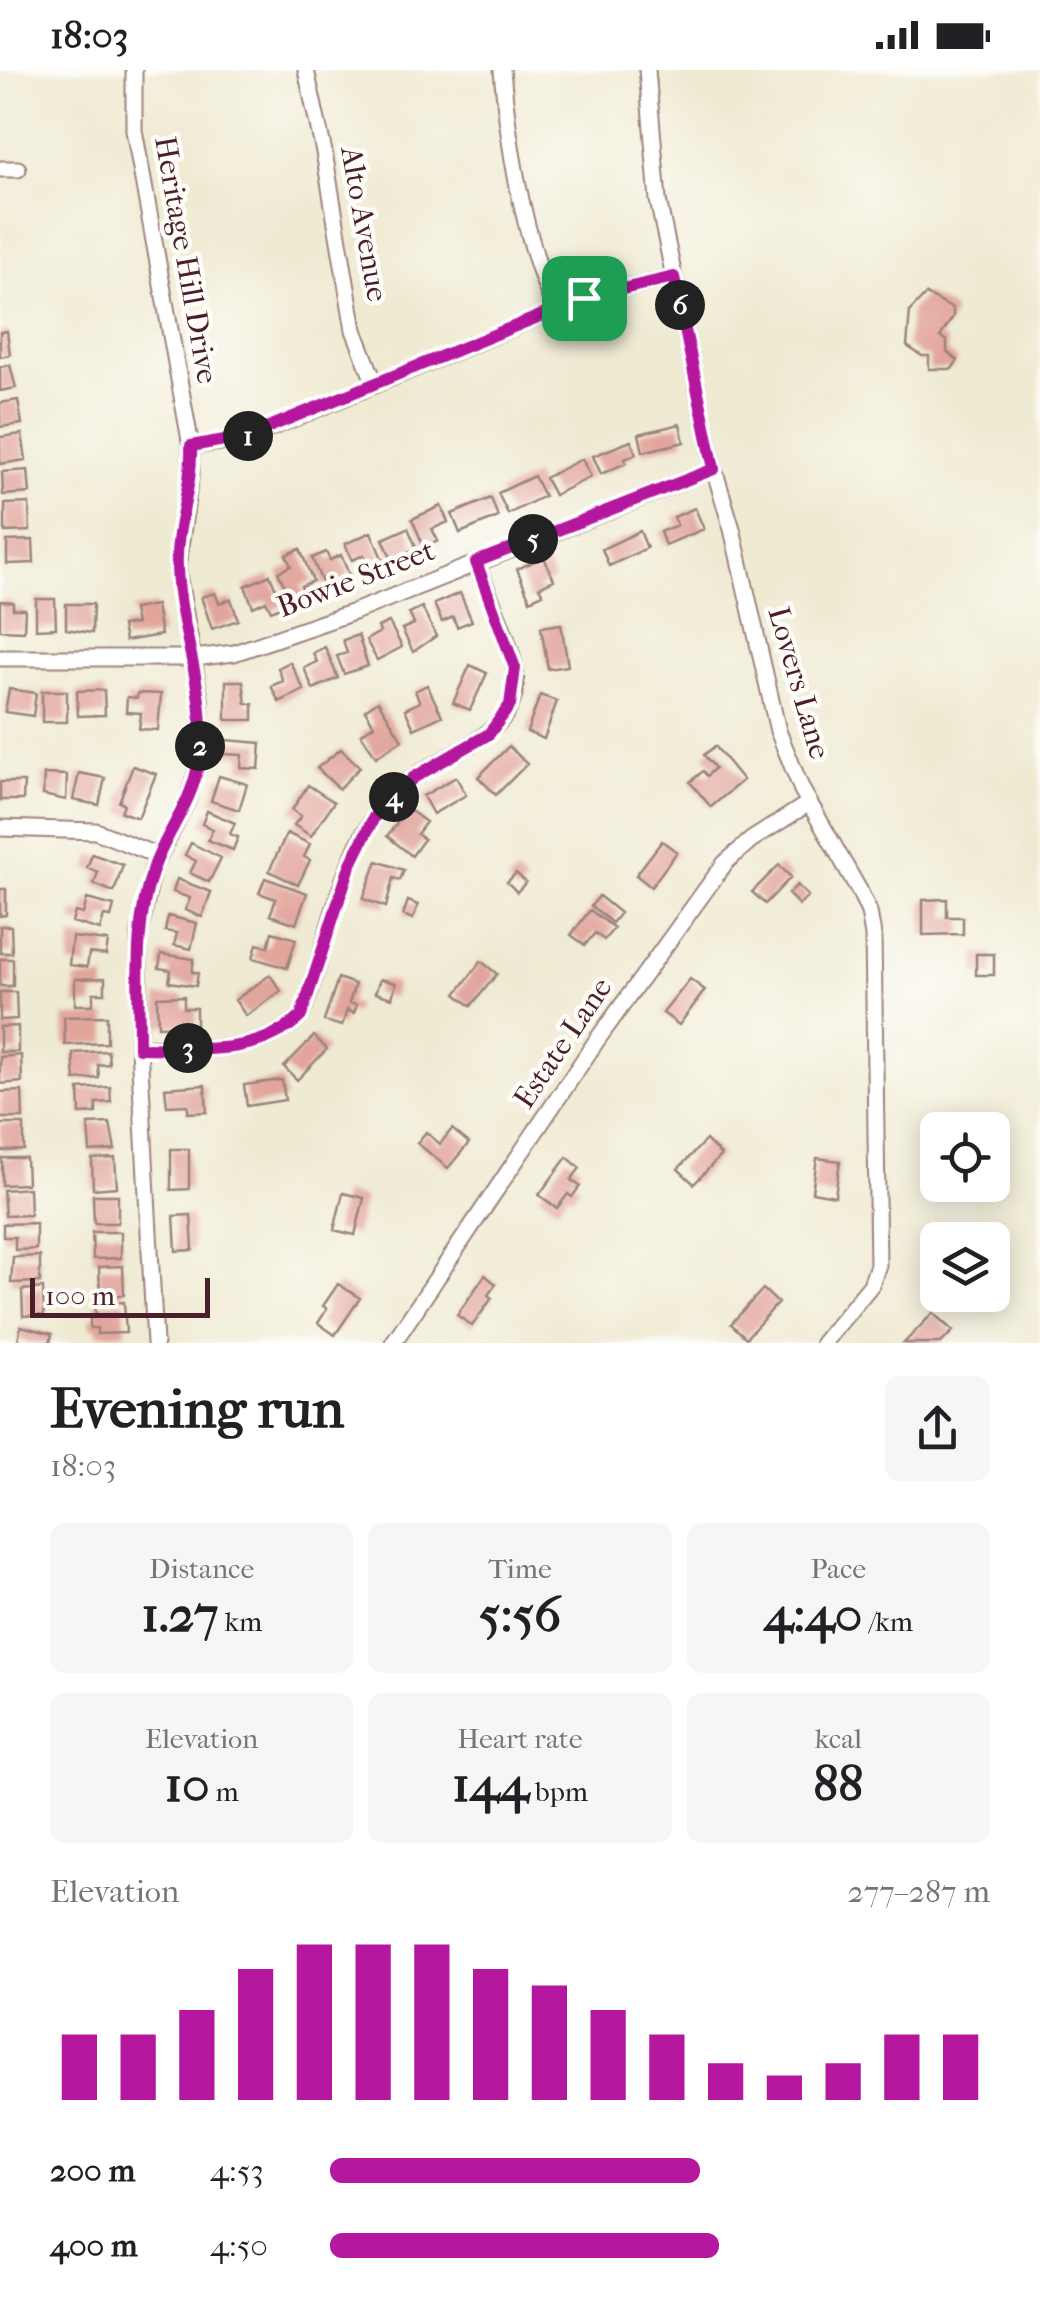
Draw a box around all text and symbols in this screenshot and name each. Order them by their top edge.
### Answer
text: 18:03 [50,13,128,58]
street label: Heritage Hill Drive [147,134,225,387]
street label: Alto Avenue [333,143,395,304]
pin [542,256,627,341]
icon: arrive [557,271,612,326]
pin: 6 [655,280,705,330]
text: 6 [672,288,688,321]
pin: 1 [223,411,273,461]
text: 1 [243,419,253,452]
pin: 5 [508,514,558,564]
text: 5 [527,522,539,555]
street label: Bowie Street [272,533,440,625]
street label: Lovers Lane [761,603,837,763]
pin: 2 [175,721,225,771]
text: 2 [193,729,207,762]
pin: 4 [369,772,419,822]
text: 4 [386,780,402,813]
street label: Estate Lane [507,971,620,1115]
pin: 3 [163,1023,213,1073]
text: 3 [182,1031,194,1064]
map controls [920,1112,1010,1312]
button: locate [920,1112,1010,1202]
button: layers [920,1222,1010,1312]
scale bar [30,1273,210,1318]
text: 100 m [45,1279,115,1312]
button: share [885,1376,990,1481]
text: Evening run [50,1377,344,1441]
text: 18:03 [50,1447,116,1484]
text: Distance [149,1552,254,1585]
text: Time [488,1552,552,1585]
text: Pace [810,1552,866,1585]
text: 1.27 [141,1585,218,1644]
text: 5:56 [479,1585,561,1644]
text: 4:40 [764,1585,862,1644]
text: km [218,1605,262,1638]
text: /km [862,1605,913,1638]
text: Elevation [145,1722,258,1755]
text: Heart rate [457,1722,583,1755]
text: kcal [815,1722,862,1755]
text: 10 [164,1755,210,1814]
text: 144 [452,1755,529,1814]
text: 88 [813,1755,863,1814]
text: m [210,1775,239,1808]
text: bpm [529,1775,588,1808]
text: Elevation [50,1873,179,1910]
text: 277–287 m [847,1873,990,1910]
text: 200 m [50,2152,135,2189]
text: 4:53 [210,2152,264,2189]
text: 400 m [50,2227,138,2264]
text: 4:50 [210,2227,268,2264]

